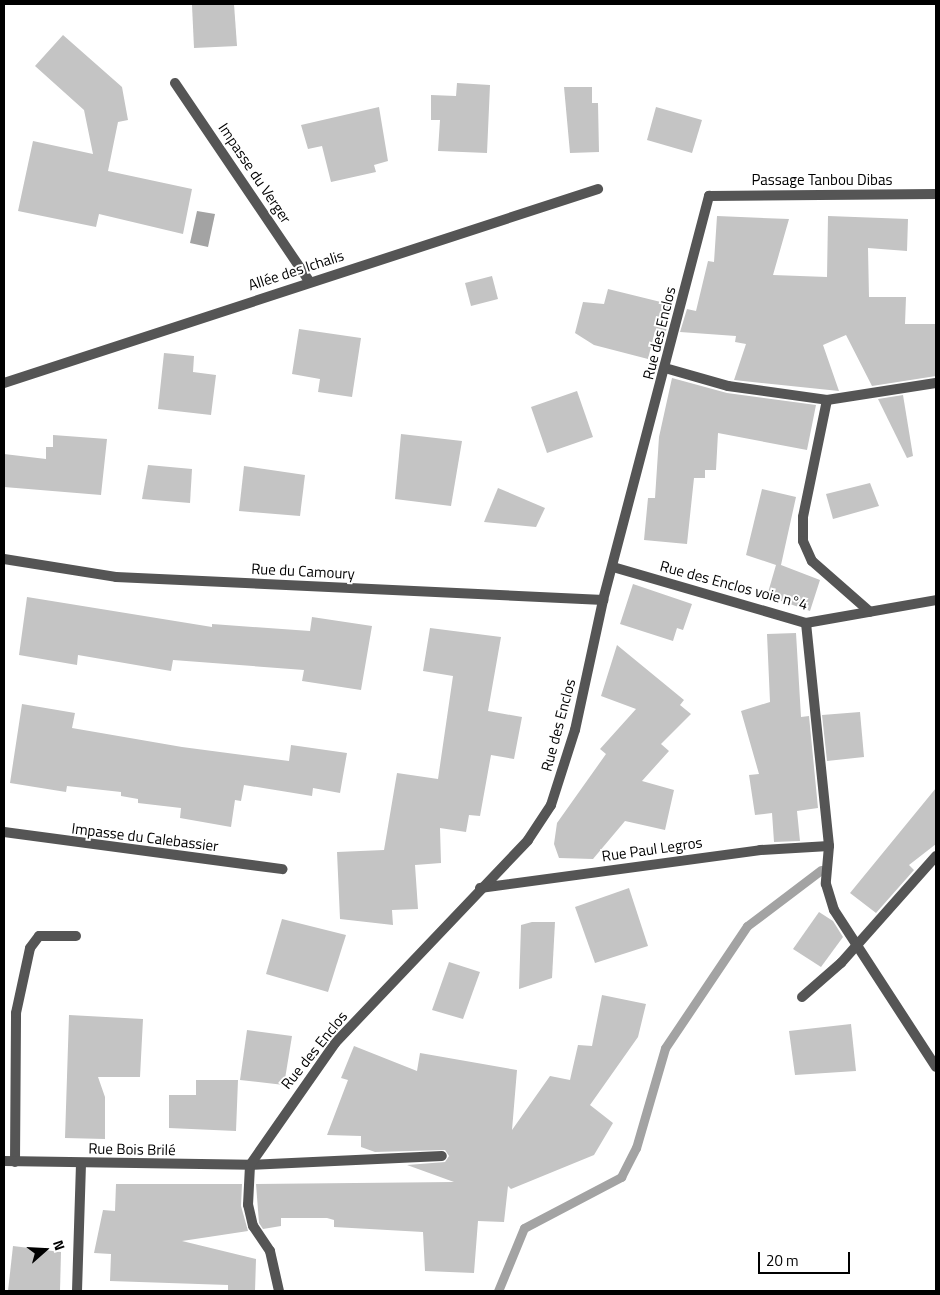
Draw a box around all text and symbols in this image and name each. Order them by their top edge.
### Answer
street label: Impasse du Verger [215,119,295,227]
street label: Passage Tanbou Dibas [752,171,892,189]
street label: Allée des Ichalis [246,246,346,294]
street label: Rue des Enclos [639,285,679,381]
street label: Rue des Enclos voie n°4 [658,557,810,613]
street label: Rue du Camoury [251,559,355,583]
street label: Rue des Enclos [537,677,579,773]
street label: Impasse du Calebassier [71,819,219,855]
street label: Rue Paul Legros [601,833,703,865]
street label: Rue des Enclos [277,1007,351,1093]
street label: Rue Bois Brilé [88,1139,176,1159]
north arrow [20,1225,70,1275]
text: N [48,1237,71,1253]
scale bar [760,1242,852,1274]
text: 20 m [766,1249,799,1272]

